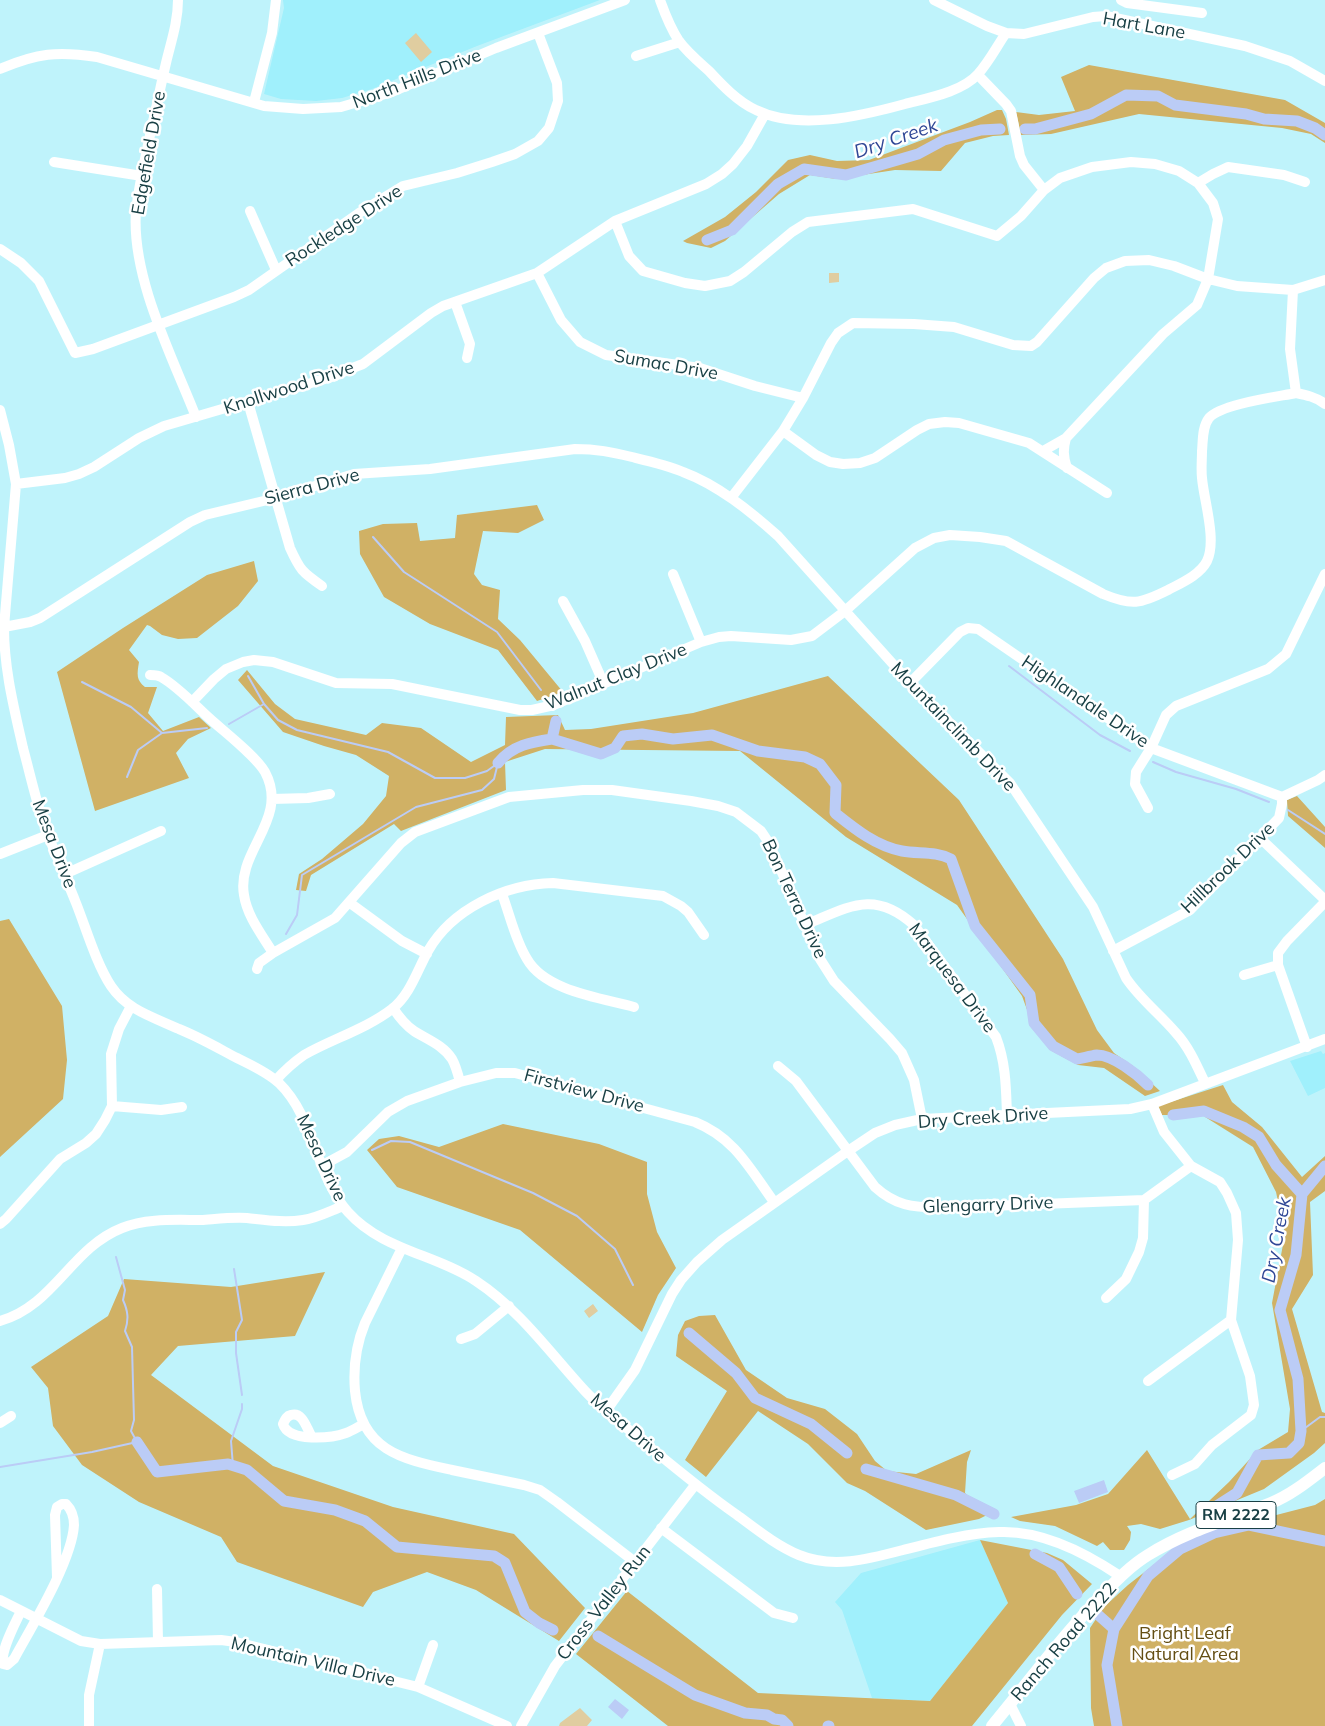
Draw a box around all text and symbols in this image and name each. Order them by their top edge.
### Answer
street label: Hart Lane [1101,8,1187,44]
street label: North Hills Drive [350,45,484,113]
street label: Edgefield Drive [127,89,171,217]
water label: Dry Creek [851,114,941,164]
street label: Rockledge Drive [282,180,406,272]
street label: Sumac Drive [612,345,720,385]
street label: Knollwood Drive [221,357,357,419]
street label: Sierra Drive [262,464,362,510]
street label: Walnut Clay Drive [542,639,690,715]
street label: Highlandale Drive [1017,651,1153,753]
street label: Mountainclimb Drive [886,658,1020,796]
street label: Mesa Drive [27,797,81,891]
street label: Hillbrook Drive [1177,818,1279,918]
street label: Bon Terra Drive [757,836,831,962]
street label: Marquesa Drive [904,919,1000,1037]
street label: Firstview Drive [522,1065,646,1117]
street label: Dry Creek Drive [917,1103,1049,1133]
street label: Mesa Drive [292,1111,350,1205]
street label: Glengarry Drive [922,1192,1054,1218]
water label: Dry Creek [1258,1195,1296,1285]
street label: Mesa Drive [586,1389,670,1467]
road number: RM 2222 [1196,1502,1276,1528]
street label: Cross Valley Run [552,1541,656,1665]
street label: Ranch Road 2222 [1007,1578,1121,1706]
park label: Bright Leaf Natural Area [1131,1623,1239,1666]
street label: Mountain Villa Drive [229,1633,397,1691]

